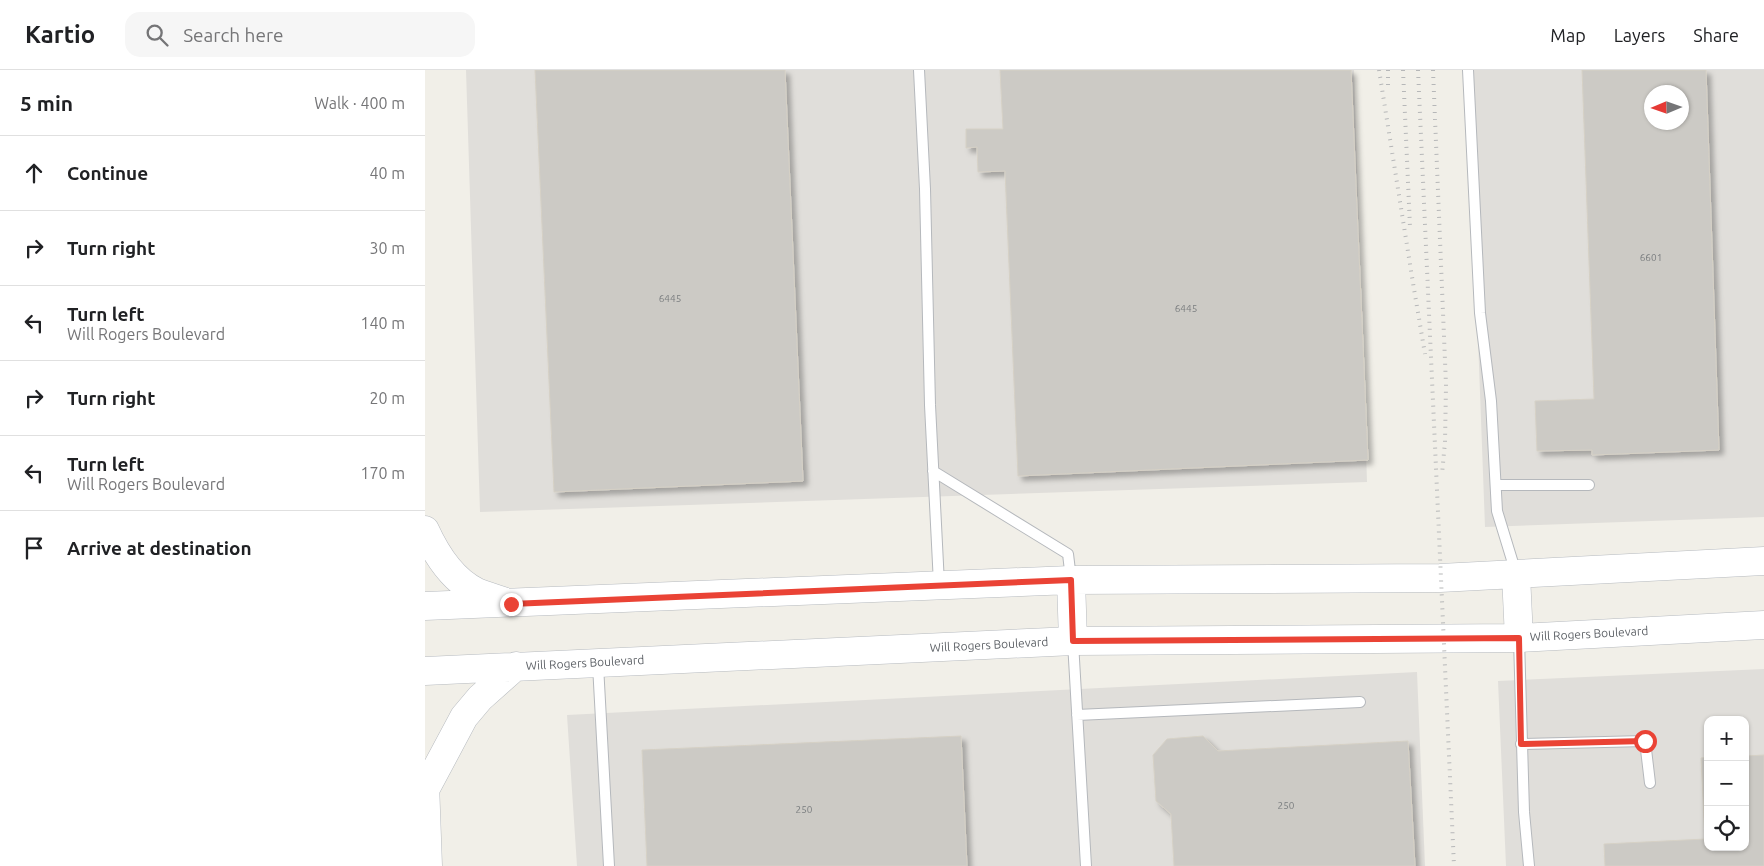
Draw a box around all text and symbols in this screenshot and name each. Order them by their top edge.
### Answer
search box [125,12,475,57]
text: Kartio [25,21,95,48]
icon: search [143,21,171,49]
text: Search here [183,24,284,46]
text: Map [1550,25,1586,45]
text: Layers [1614,25,1665,45]
text: Share [1693,25,1739,45]
north arrow [1644,85,1689,130]
text: 5 min [20,91,73,115]
text: Walk · 400 m [314,94,405,112]
icon: ahead [20,159,48,187]
text: Continue [67,162,148,184]
text: 40 m [369,164,405,182]
icon: right [20,234,48,262]
text: Turn right [67,237,155,259]
text: 30 m [369,239,405,257]
house number: 6601 [1640,252,1662,263]
house number: 6445 [659,293,681,304]
text: Turn left [67,303,145,325]
house number: 6445 [1175,303,1197,314]
icon: left [20,309,48,337]
text: 140 m [360,314,405,332]
text: Will Rogers Boulevard [67,325,225,343]
icon: right [20,384,48,412]
text: Turn right [67,387,155,409]
text: 20 m [369,389,405,407]
text: Turn left [67,453,145,475]
icon: left [20,459,48,487]
text: 170 m [360,464,405,482]
text: Will Rogers Boulevard [67,475,225,493]
icon: arrive [20,534,48,562]
text: Arrive at destination [67,537,252,559]
route end [500,593,523,616]
street label: Will Rogers Boulevard [1529,624,1649,643]
street label: Will Rogers Boulevard [929,635,1049,654]
street label: Will Rogers Boulevard [525,653,645,672]
map controls [1704,716,1749,851]
button: + [1704,716,1749,761]
route start [1634,730,1657,753]
button: − [1704,761,1749,806]
house number: 250 [1278,800,1295,811]
house number: 250 [796,804,813,815]
button: locate [1704,806,1749,851]

